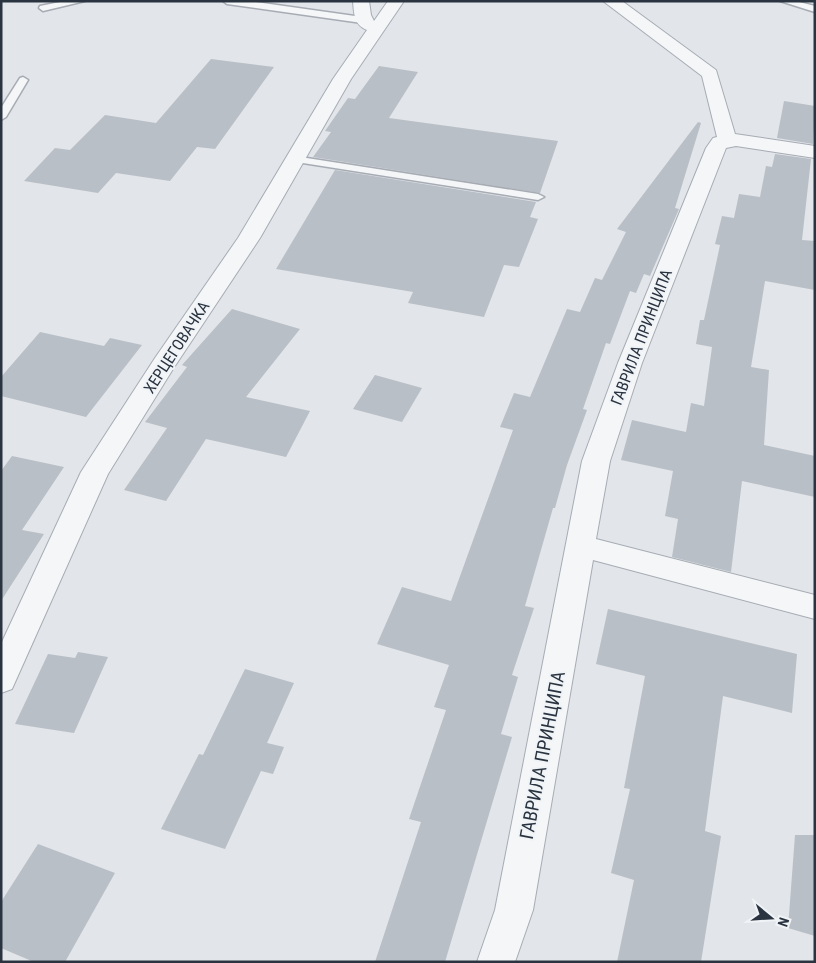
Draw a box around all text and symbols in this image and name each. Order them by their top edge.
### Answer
street label: ГАВРИЛА ПРИНЦИПА [607,267,676,408]
street label: ХЕРЦЕГОВАЧКА [140,298,213,397]
street label: ГАВРИЛА ПРИНЦИПА [515,669,570,841]
north arrow [746,893,796,943]
text: N [774,915,792,929]

